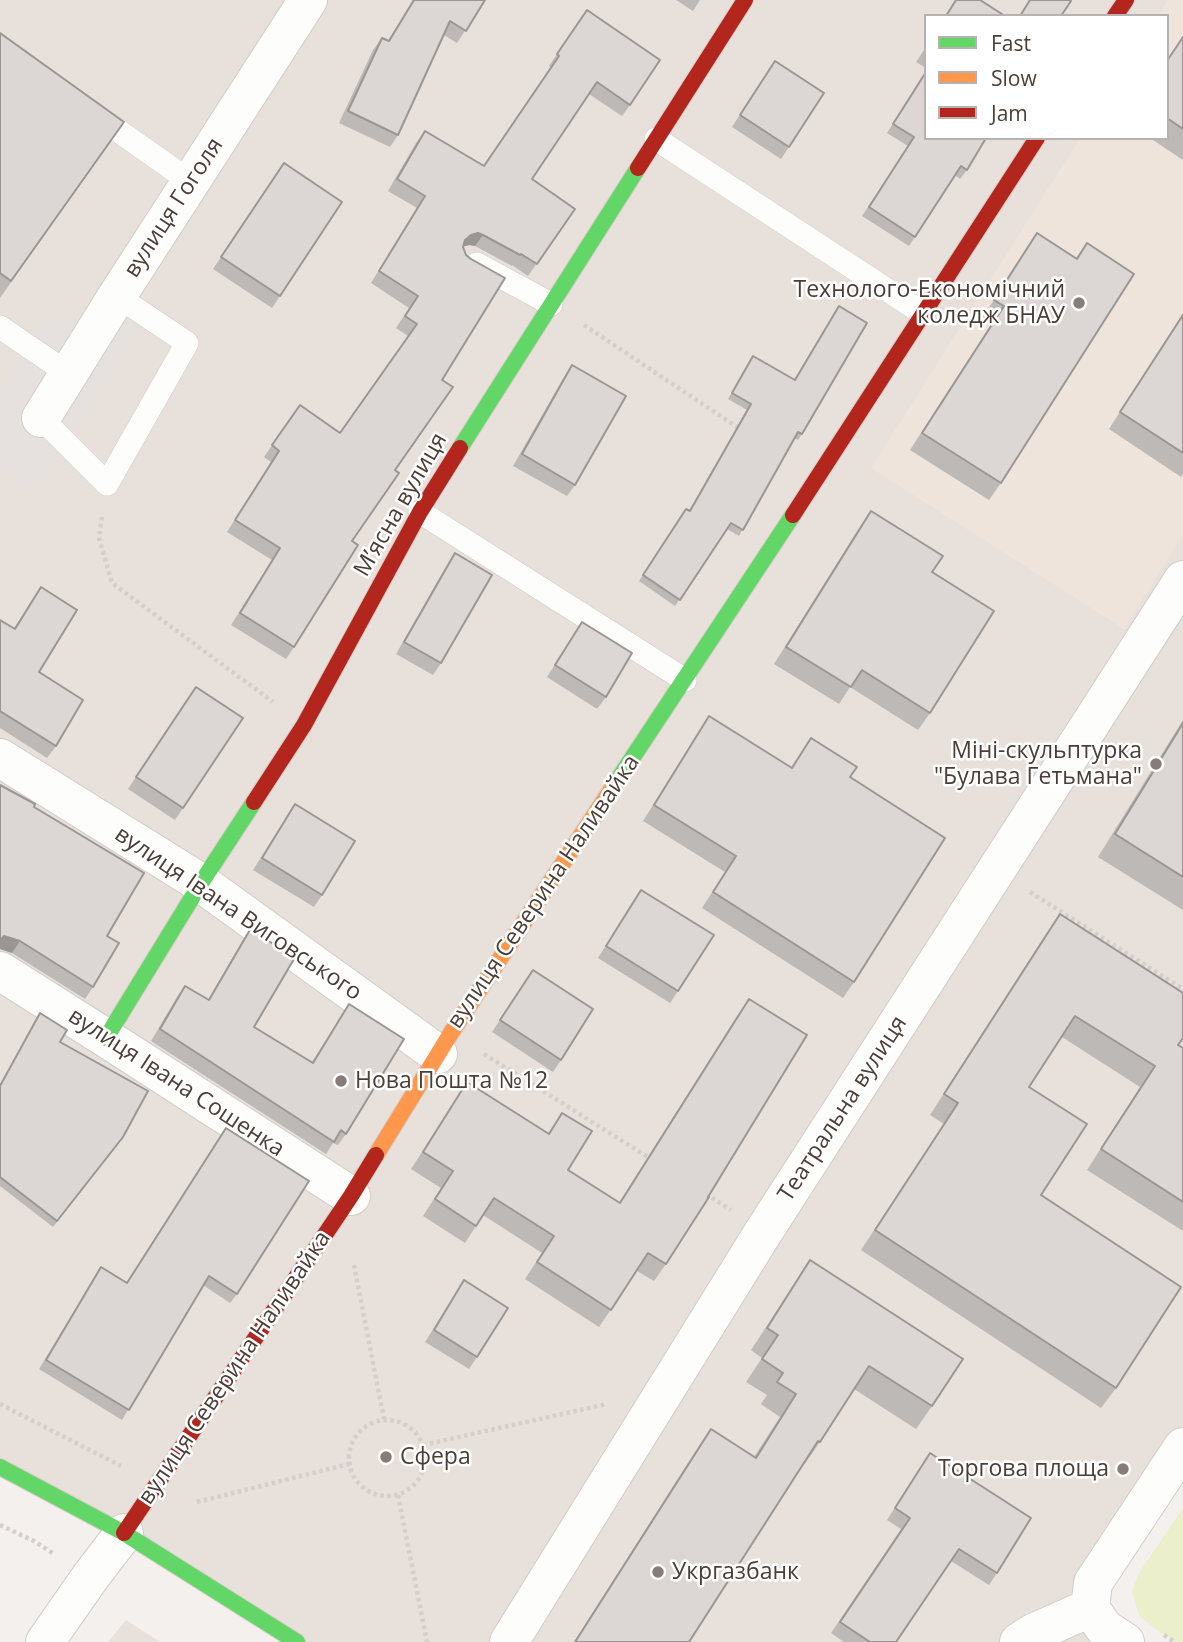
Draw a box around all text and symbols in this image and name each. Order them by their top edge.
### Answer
legend [924,14,1169,140]
text: Fast [991,29,1031,57]
text: Slow [991,64,1037,92]
text: Jam [991,99,1028,127]
street label: вулиця Гоголя [119,133,229,283]
place label: Технолого-Економічний коледж БНАУ [794,276,1065,330]
marker: Технолого-Економічний коледж БНАУ [1071,295,1087,311]
street label: Мʼясна вулиця [349,428,453,582]
place label: Міні-скульптурка "Булава Гетьмана" [934,737,1142,791]
street label: вулиця Северина Наливайка [442,750,646,1034]
marker: Міні-скульптурка "Булава Гетьмана" [1148,756,1164,772]
street label: вулиця Івана Виговського [109,821,367,1007]
street label: вулиця Івана Сошенка [63,1003,289,1163]
street label: Театральна вулиця [773,1011,913,1207]
place label: Нова Пошта №12 [355,1067,548,1095]
marker: Нова Пошта №12 [333,1073,349,1089]
street label: вулиця Северина Наливайка [133,1226,337,1510]
place label: Сфера [400,1443,471,1471]
marker: Сфера [378,1449,394,1465]
place label: Торгова площа [938,1455,1109,1483]
marker: Торгова площа [1115,1461,1131,1477]
place label: Укргазбанк [672,1558,799,1586]
marker: Укргазбанк [650,1564,666,1580]

